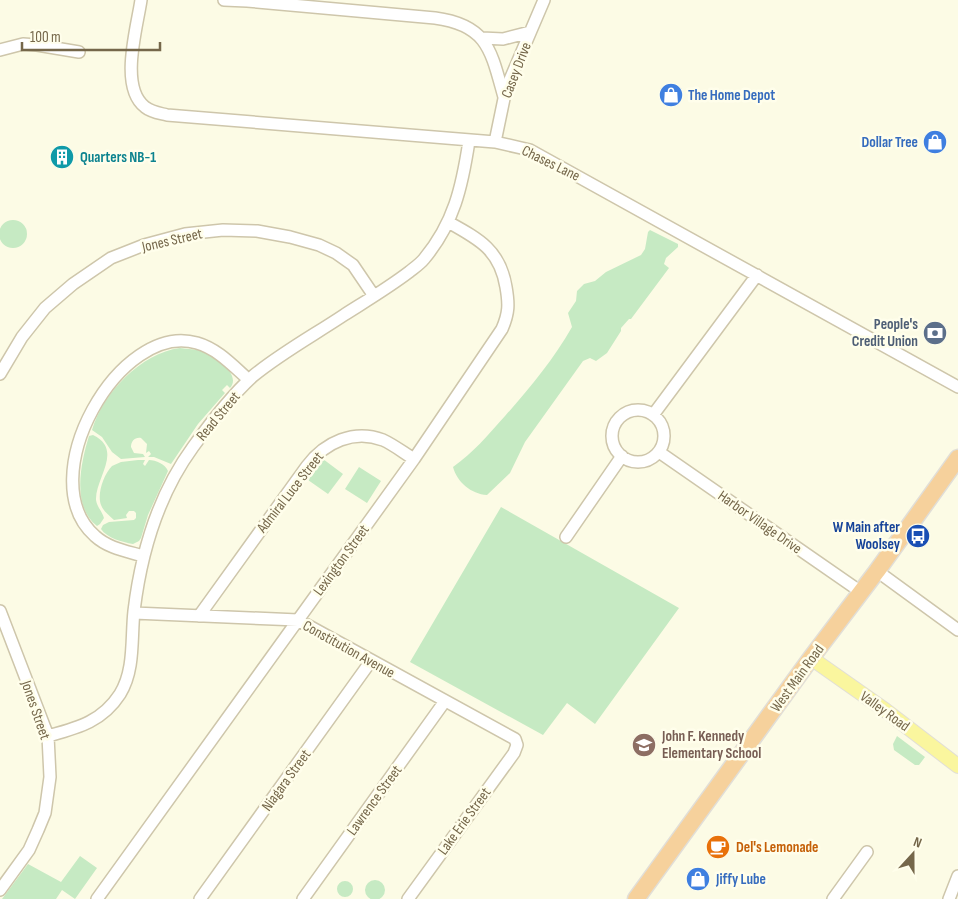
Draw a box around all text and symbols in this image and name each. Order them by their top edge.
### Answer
scale bar [22,20,160,52]
text: 100 m [30,28,61,47]
street label: Casey Drive [497,39,536,101]
shop icon: The Home Depot [658,82,684,108]
place label: The Home Depot [688,86,775,105]
shop icon: Dollar Tree [922,129,948,155]
place label: Dollar Tree [862,133,918,152]
street label: Chases Lane [519,141,583,186]
building icon: Quarters NB-1 [49,144,75,170]
place label: Quarters NB-1 [80,148,156,167]
street label: Jones Street [139,224,204,257]
place label: People's Credit Union [852,315,918,351]
bank icon: People's Credit Union [922,320,948,346]
street label: Read Street [192,387,245,445]
street label: Admiral Luce Street [252,448,328,537]
street label: Harbor Village Drive [714,486,805,558]
place label: W Main after Woolsey [833,518,901,554]
street label: Lexington Street [309,521,374,600]
bus stop icon: W Main after Woolsey [905,523,931,549]
street label: Constitution Avenue [299,616,398,683]
street label: West Main Road [766,641,828,716]
street label: Jones Street [16,677,55,743]
street label: Valley Road [856,687,913,736]
place label: John F. Kennedy Elementary School [661,727,761,763]
school or university icon: John F. Kennedy Elementary School [631,732,657,758]
street label: Niagara Street [258,745,315,815]
street label: Lawrence Street [343,761,406,839]
street label: Lake Erie Street [434,784,495,859]
north arrow [888,829,938,879]
text: N [911,833,924,852]
cafe icon: Del's Lemonade [705,834,731,860]
place label: Del's Lemonade [736,838,818,857]
shop icon: Jiffy Lube [685,866,711,892]
place label: Jiffy Lube [715,870,766,889]

